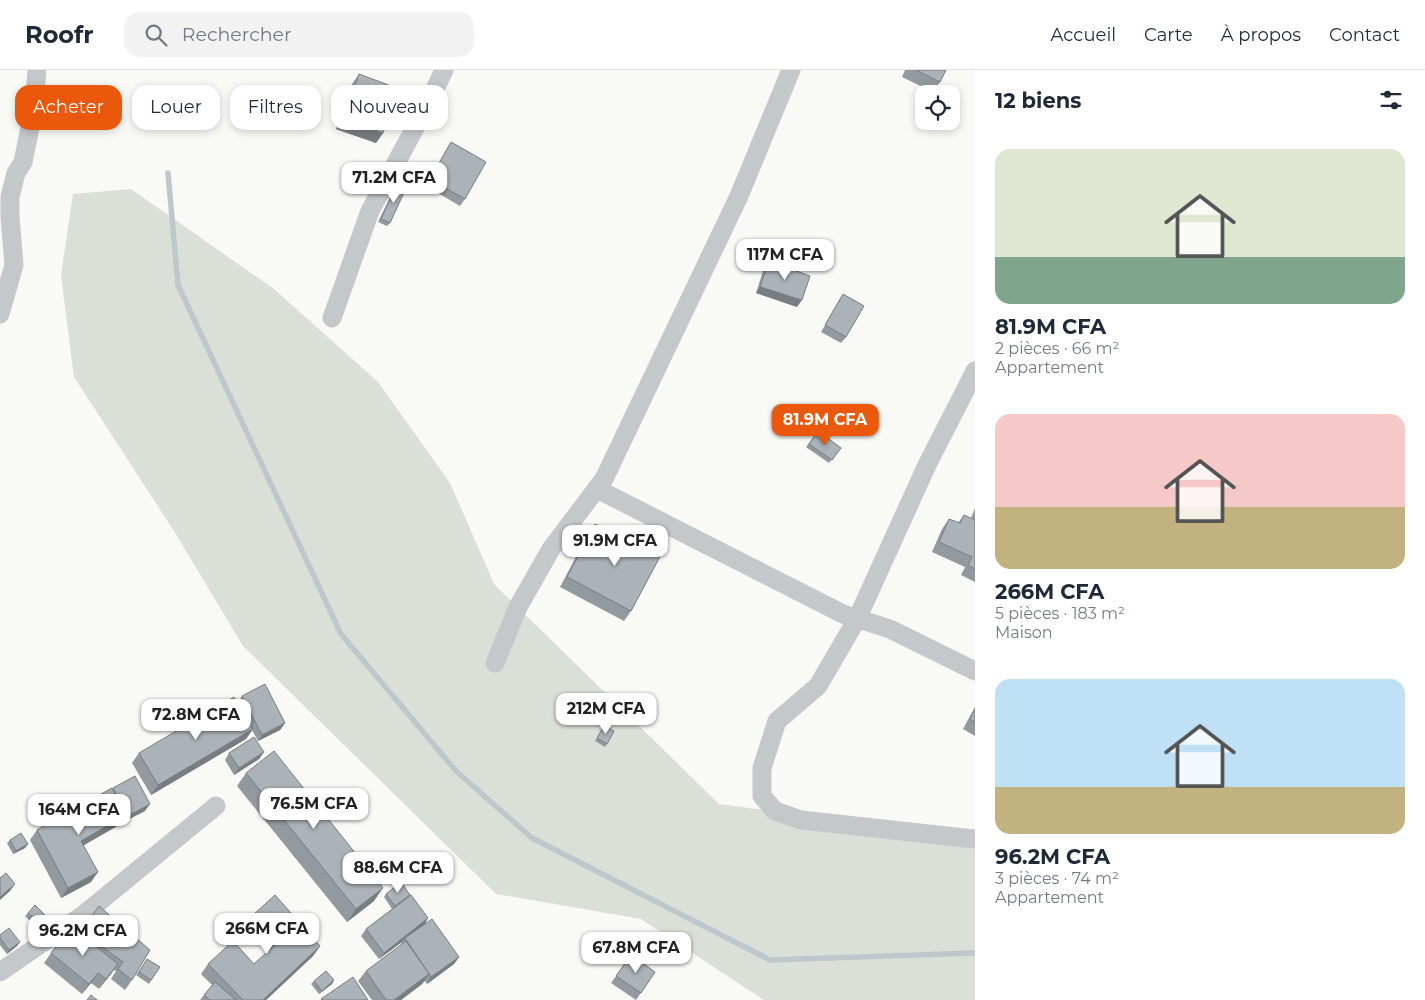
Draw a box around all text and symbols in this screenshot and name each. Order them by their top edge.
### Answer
search box [124,12,474,57]
text: Roofr [25,20,94,49]
icon: search [142,21,170,49]
text: Rechercher [182,23,292,46]
text: Accueil [1051,24,1116,46]
text: Carte [1144,24,1193,46]
text: À propos [1221,24,1301,46]
text: Contact [1329,24,1400,46]
chip: Acheter [15,85,122,130]
chip: Louer [132,85,220,130]
chip: Filtres [230,85,321,130]
chip: Nouveau [331,85,448,130]
map controls [915,85,960,130]
button: locate [915,85,960,130]
icon: filters [1377,86,1405,114]
text: 12 biens [995,88,1081,113]
pin: 71.2M CFA [337,162,451,204]
text: 71.2M CFA [352,168,436,187]
icon: home [1155,181,1245,271]
pin: 117M CFA [733,238,837,281]
text: 117M CFA [747,245,823,264]
text: 81.9M CFA [995,314,1106,339]
text: 2 pièces · 66 m² [995,339,1119,358]
text: Appartement [995,358,1104,377]
pin: 81.9M CFA [768,404,882,446]
text: 81.9M CFA [783,410,867,429]
icon: home [1155,446,1245,536]
pin: 91.9M CFA [558,524,672,567]
text: 91.9M CFA [573,531,657,550]
text: 266M CFA [995,579,1104,604]
text: 5 pièces · 183 m² [995,604,1125,623]
text: Maison [995,623,1053,642]
pin: 212M CFA [554,692,658,735]
pin: 72.8M CFA [139,698,253,741]
text: 212M CFA [567,699,645,718]
text: 72.8M CFA [152,705,240,724]
icon: home [1155,711,1245,801]
pin: 76.5M CFA [257,788,371,830]
pin: 164M CFA [27,794,131,836]
text: 76.5M CFA [270,794,358,813]
text: 164M CFA [39,800,119,819]
text: 96.2M CFA [995,844,1110,869]
pin: 88.6M CFA [341,852,455,894]
text: 88.6M CFA [354,858,442,877]
text: 3 pièces · 74 m² [995,869,1119,888]
text: Appartement [995,888,1104,907]
pin: 266M CFA [215,912,319,955]
pin: 96.2M CFA [26,914,140,957]
text: 266M CFA [225,919,309,938]
text: 96.2M CFA [39,921,127,940]
pin: 67.8M CFA [579,932,693,974]
text: 67.8M CFA [592,938,680,957]

